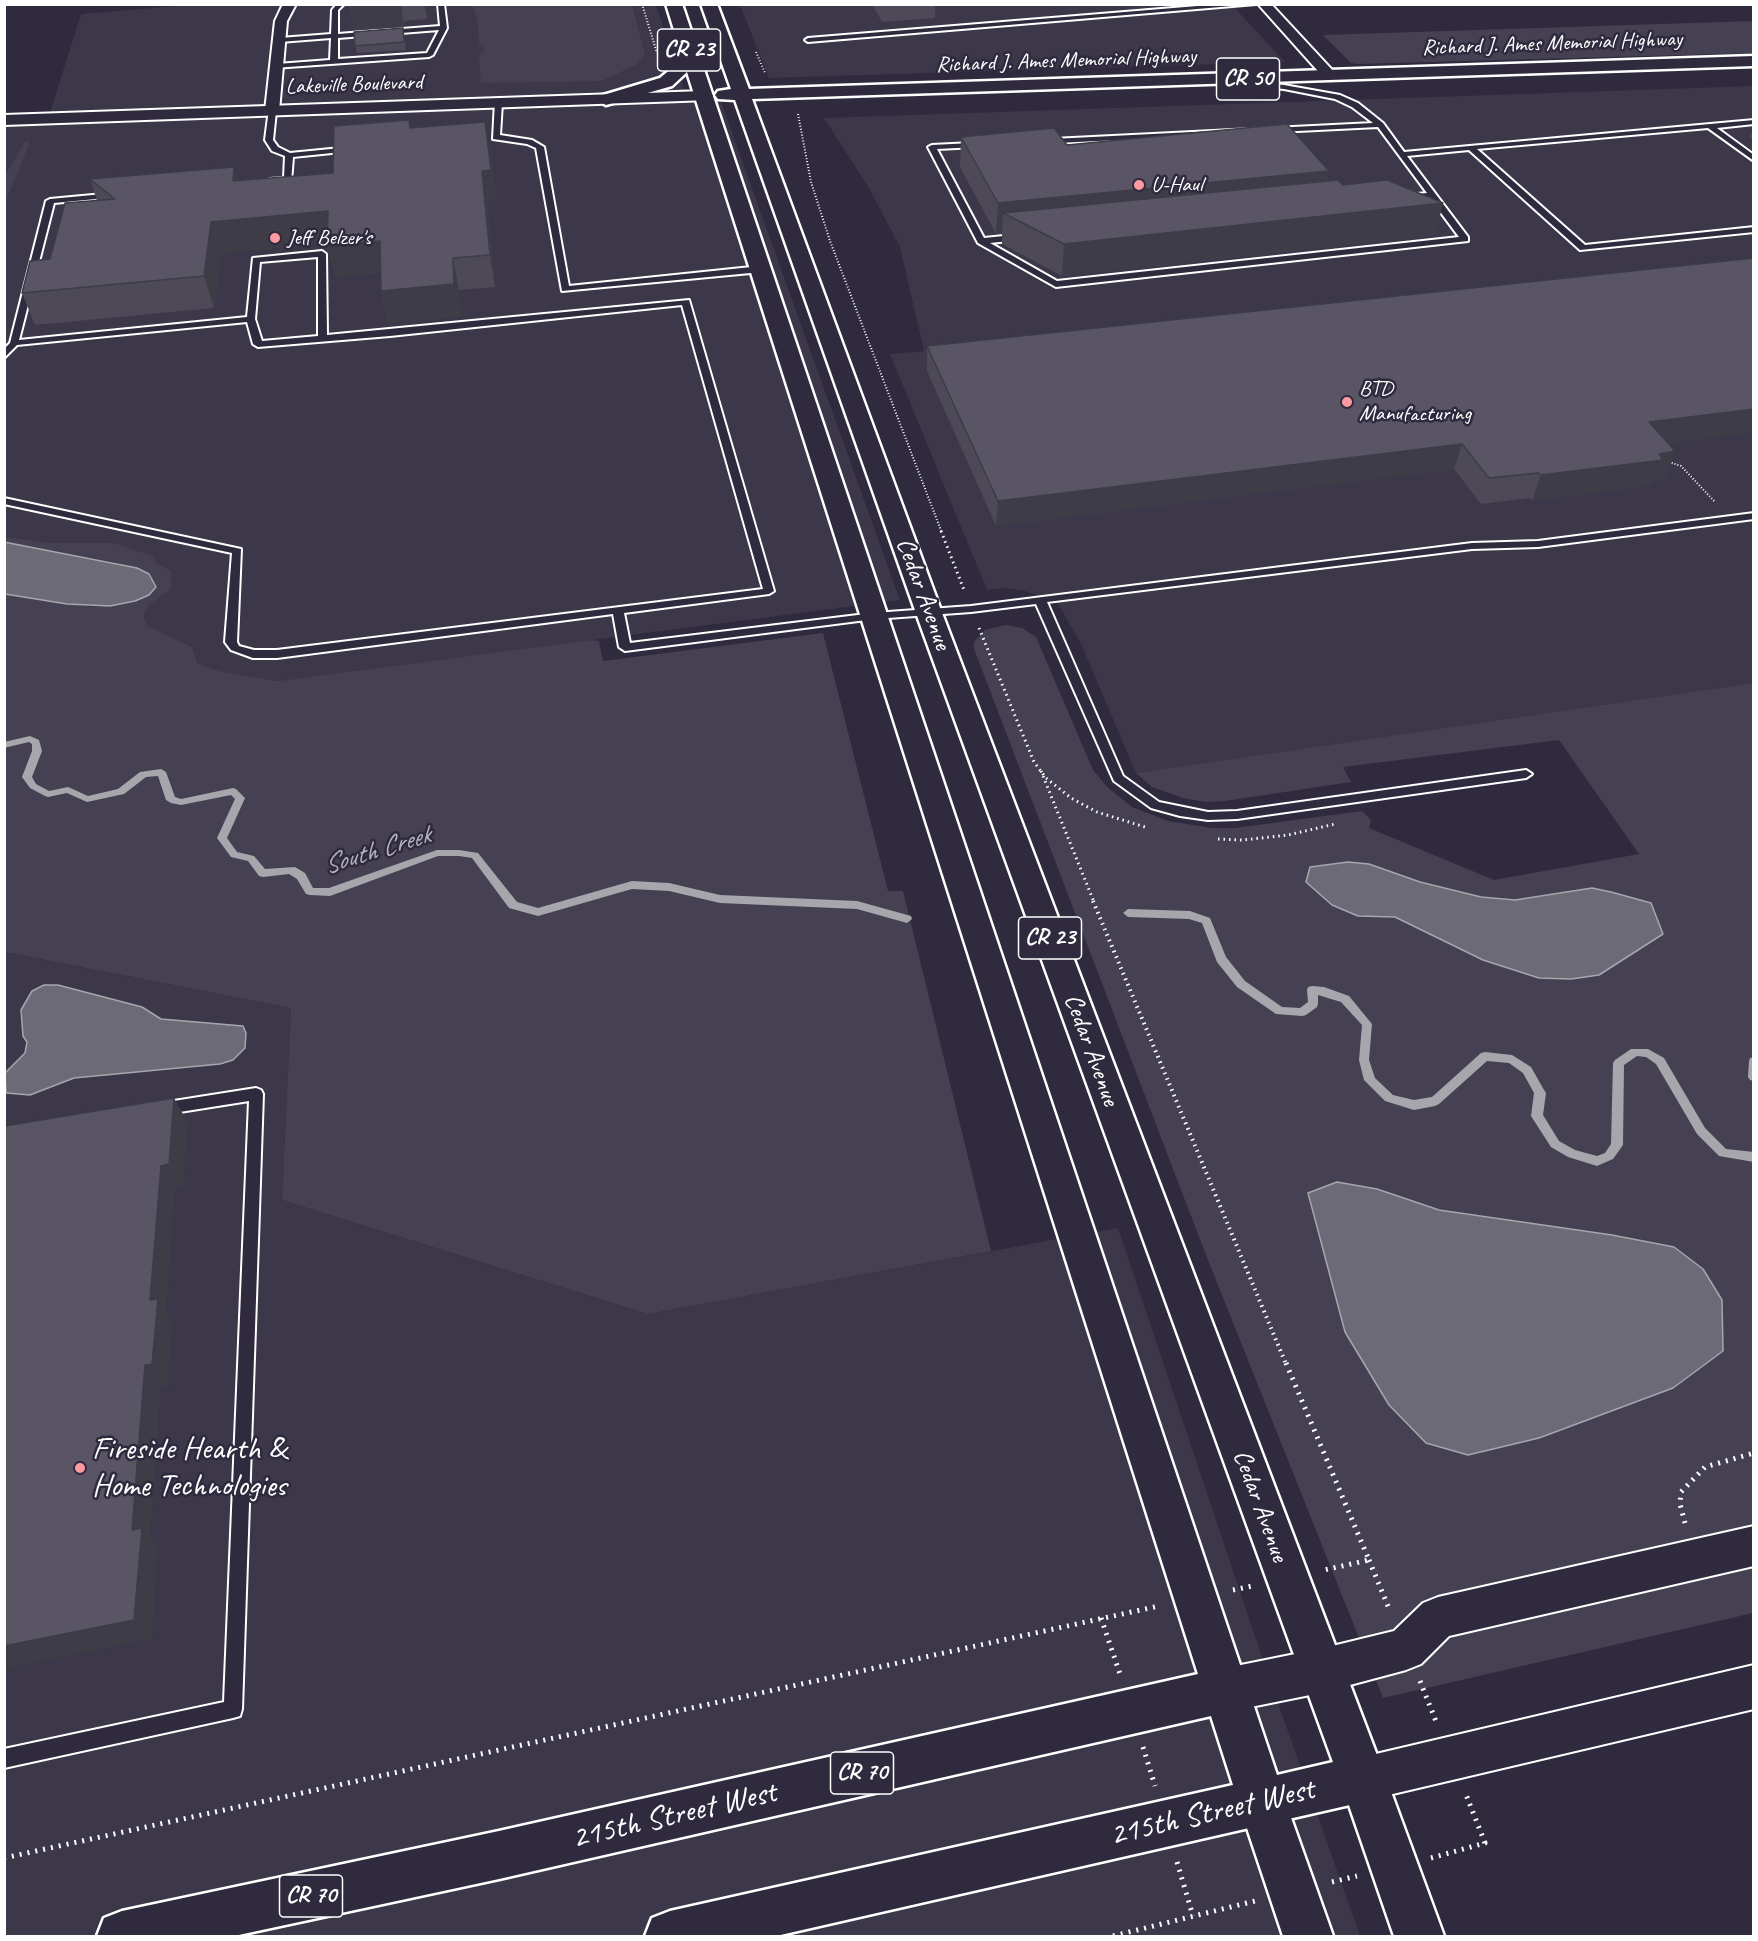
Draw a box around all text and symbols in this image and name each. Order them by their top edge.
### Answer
street label: Richard J. Ames Memorial Highway [1422,26,1682,62]
road number: CR 23 [658,29,720,71]
street label: Richard J. Ames Memorial Highway [936,43,1196,79]
road number: CR 50 [1216,58,1280,100]
street label: Lakeville Boulevard [285,69,423,101]
place label: U-Haul [1151,172,1203,198]
marker: U-Haul [1132,178,1146,192]
place label: Jeff Belzer's [287,225,372,251]
marker: Jeff Belzer's [268,231,282,245]
place label: BTD Manufacturing [1359,376,1471,428]
marker: BTD Manufacturing [1340,395,1354,409]
street label: Cedar Avenue [888,534,958,654]
water label: South Creek [320,819,434,883]
road number: CR 23 [1018,917,1082,959]
street label: Cedar Avenue [1056,990,1126,1110]
place label: Fireside Hearth & Home Technologies [92,1431,286,1506]
street label: Cedar Avenue [1225,1446,1295,1566]
marker: Fireside Hearth & Home Technologies [73,1461,87,1475]
road number: CR 70 [830,1752,894,1794]
street label: 215th Street West [1106,1771,1318,1855]
street label: 215th Street West [568,1774,780,1858]
road number: CR 70 [280,1875,342,1917]

